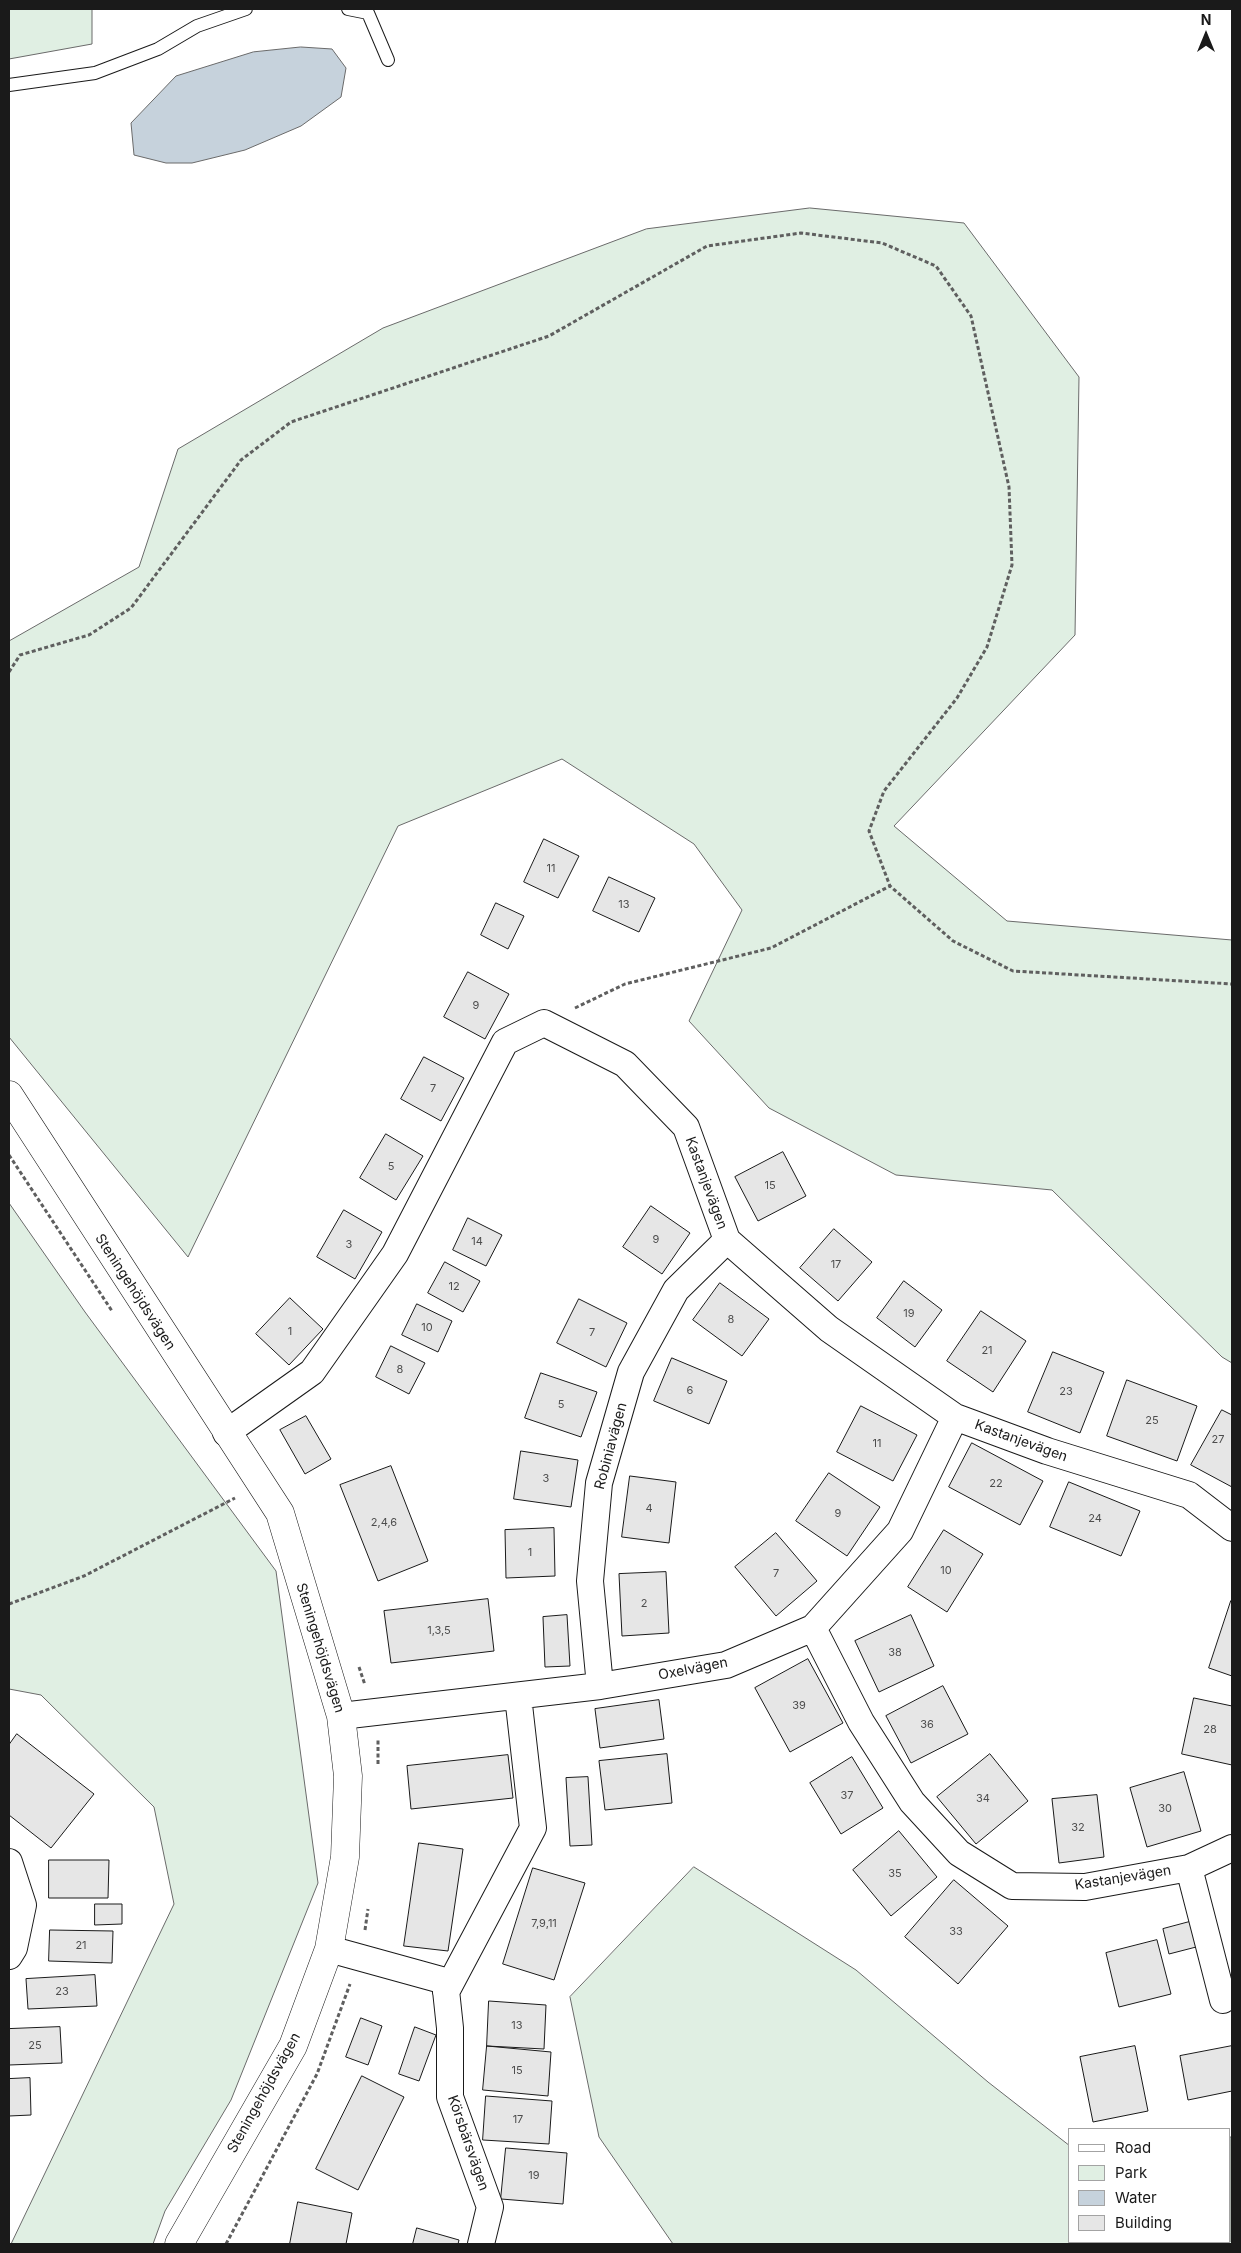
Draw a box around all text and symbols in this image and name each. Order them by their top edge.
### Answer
north arrow [1181,10,1231,60]
text: N [1201,11,1211,28]
house number: 11 [547,862,555,876]
house number: 13 [618,898,630,912]
house number: 9 [473,999,479,1013]
house number: 7 [430,1082,436,1096]
street label: Kastanjevägen [681,1134,731,1232]
house number: 5 [388,1160,394,1174]
house number: 15 [764,1179,776,1193]
street label: Steningehöjdsvägen [91,1231,179,1353]
house number: 9 [653,1233,659,1247]
house number: 14 [471,1235,483,1249]
house number: 3 [346,1238,352,1252]
house number: 17 [831,1258,841,1272]
house number: 12 [448,1280,460,1294]
house number: 19 [903,1307,915,1321]
house number: 8 [728,1313,734,1327]
house number: 10 [421,1321,433,1335]
house number: 1 [288,1325,292,1339]
house number: 7 [589,1326,595,1340]
house number: 21 [981,1344,993,1358]
house number: 8 [397,1363,403,1377]
house number: 6 [687,1384,693,1398]
house number: 23 [1059,1385,1073,1399]
house number: 5 [558,1398,564,1412]
street label: Robiniavägen [591,1401,631,1491]
house number: 25 [1145,1414,1159,1428]
street label: Kastanjevägen [972,1416,1070,1466]
house number: 27 [1212,1433,1224,1447]
house number: 11 [873,1437,881,1451]
house number: 3 [543,1472,549,1486]
house number: 22 [989,1477,1003,1491]
house number: 4 [645,1502,653,1516]
house number: 9 [835,1507,841,1521]
house number: 24 [1088,1512,1102,1526]
house number: 2,4,6 [371,1516,397,1530]
house number: 1 [528,1546,532,1560]
house number: 10 [940,1564,952,1578]
house number: 7 [773,1567,779,1581]
street label: Steningehöjdsvägen [292,1581,348,1715]
house number: 2 [641,1597,647,1611]
house number: 1,3,5 [427,1624,451,1638]
house number: 38 [888,1646,902,1660]
street label: Oxelvägen [657,1654,729,1684]
house number: 39 [792,1699,806,1713]
house number: 36 [920,1718,934,1732]
house number: 28 [1203,1723,1217,1737]
house number: 37 [840,1789,854,1803]
house number: 34 [976,1792,990,1806]
house number: 30 [1158,1802,1172,1816]
house number: 32 [1071,1821,1085,1835]
street label: Kastanjevägen [1074,1862,1172,1894]
house number: 35 [888,1867,902,1881]
house number: 7,9,11 [531,1917,557,1931]
house number: 33 [949,1925,963,1939]
house number: 21 [75,1939,87,1953]
house number: 23 [55,1985,69,1999]
house number: 13 [511,2019,523,2033]
street label: Steningehöjdsvägen [224,2030,304,2156]
house number: 25 [28,2039,42,2053]
house number: 15 [511,2064,523,2078]
street label: Körsbärsvägen [444,2093,492,2193]
house number: 17 [513,2113,523,2127]
legend [1068,2128,1231,2243]
text: Road [1115,2138,1151,2157]
text: Park [1115,2163,1147,2182]
house number: 19 [528,2169,540,2183]
text: Water [1115,2188,1157,2207]
text: Building [1115,2213,1172,2232]

